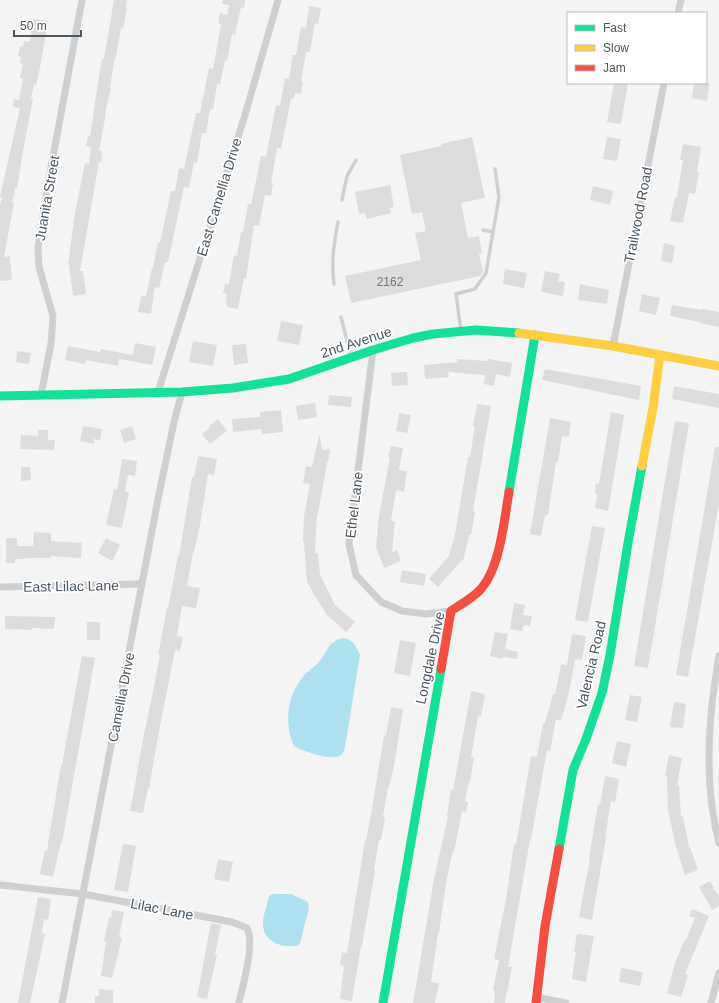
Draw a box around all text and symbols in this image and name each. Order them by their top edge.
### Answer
scale bar [14,12,81,38]
legend [567,12,707,84]
text: 50 m [20,19,47,33]
text: Fast [603,21,627,35]
text: Slow [603,41,629,55]
text: Jam [603,61,626,75]
street label: East Camellia Drive [193,136,245,258]
street label: Juanita Street [32,154,62,242]
street label: Trailwood Road [621,166,655,264]
house number: 2162 [377,275,404,289]
street label: 2nd Avenue [318,323,394,361]
street label: Ethel Lane [342,471,366,539]
street label: East Lilac Lane [23,577,119,595]
street label: Longdale Drive [412,610,448,706]
street label: Valencia Road [573,619,609,711]
street label: Camellia Drive [104,651,138,743]
street label: Lilac Lane [129,895,195,923]

